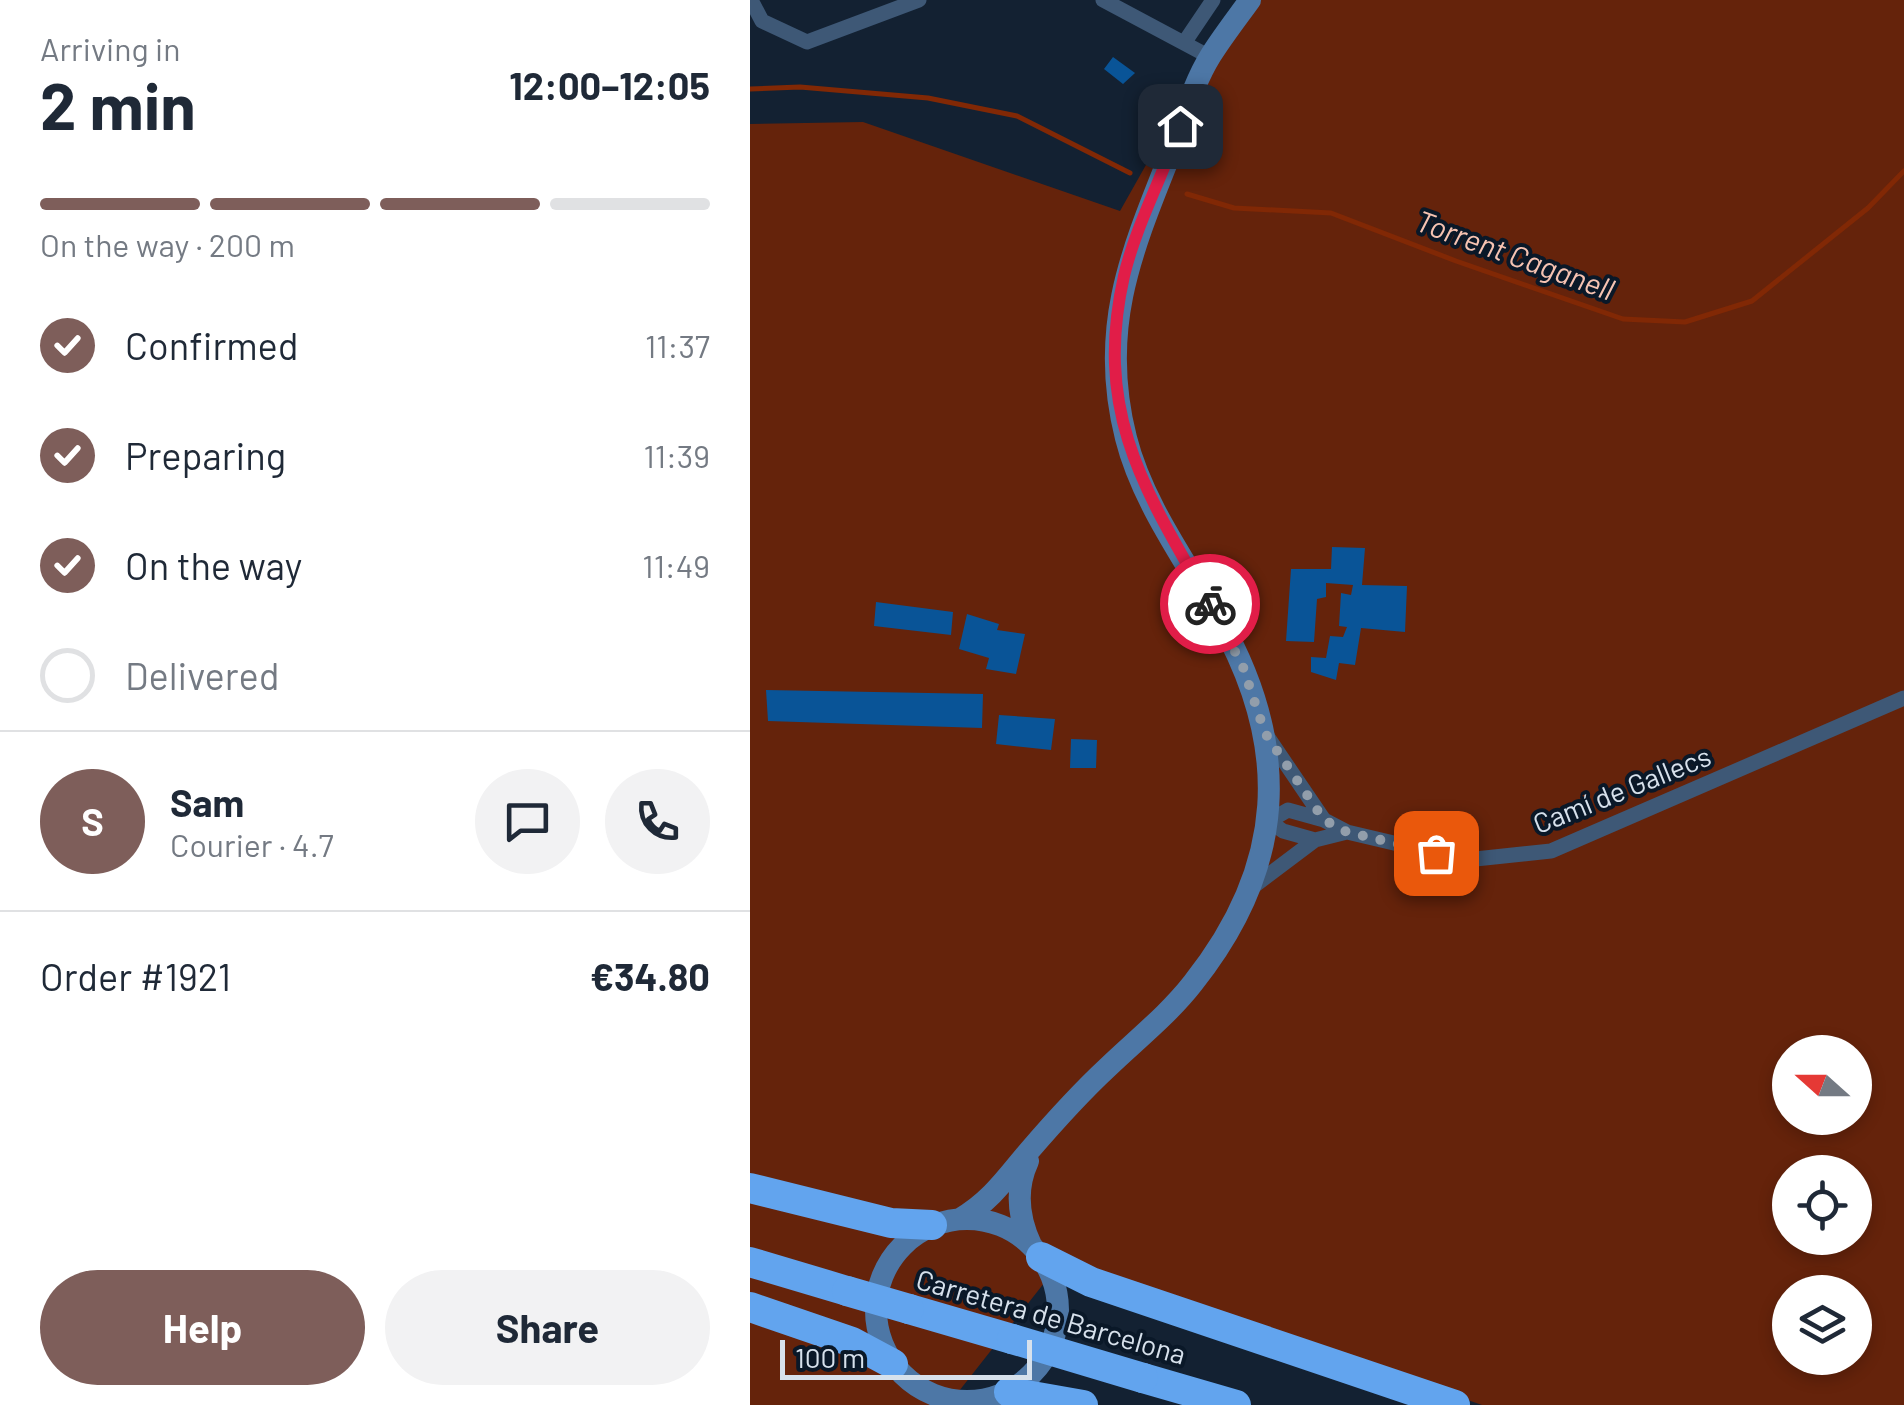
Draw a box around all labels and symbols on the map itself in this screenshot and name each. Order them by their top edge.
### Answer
pin [1138,84,1223,169]
water label: Torrent Caganell [1412,202,1620,307]
courier [1160,554,1260,654]
street label: Camí de Gallecs [1528,738,1715,840]
pin [1394,811,1479,896]
north arrow [1772,1035,1872,1135]
street label: Carretera de Barcelona [913,1261,1190,1371]
scale bar [780,1335,1032,1380]

